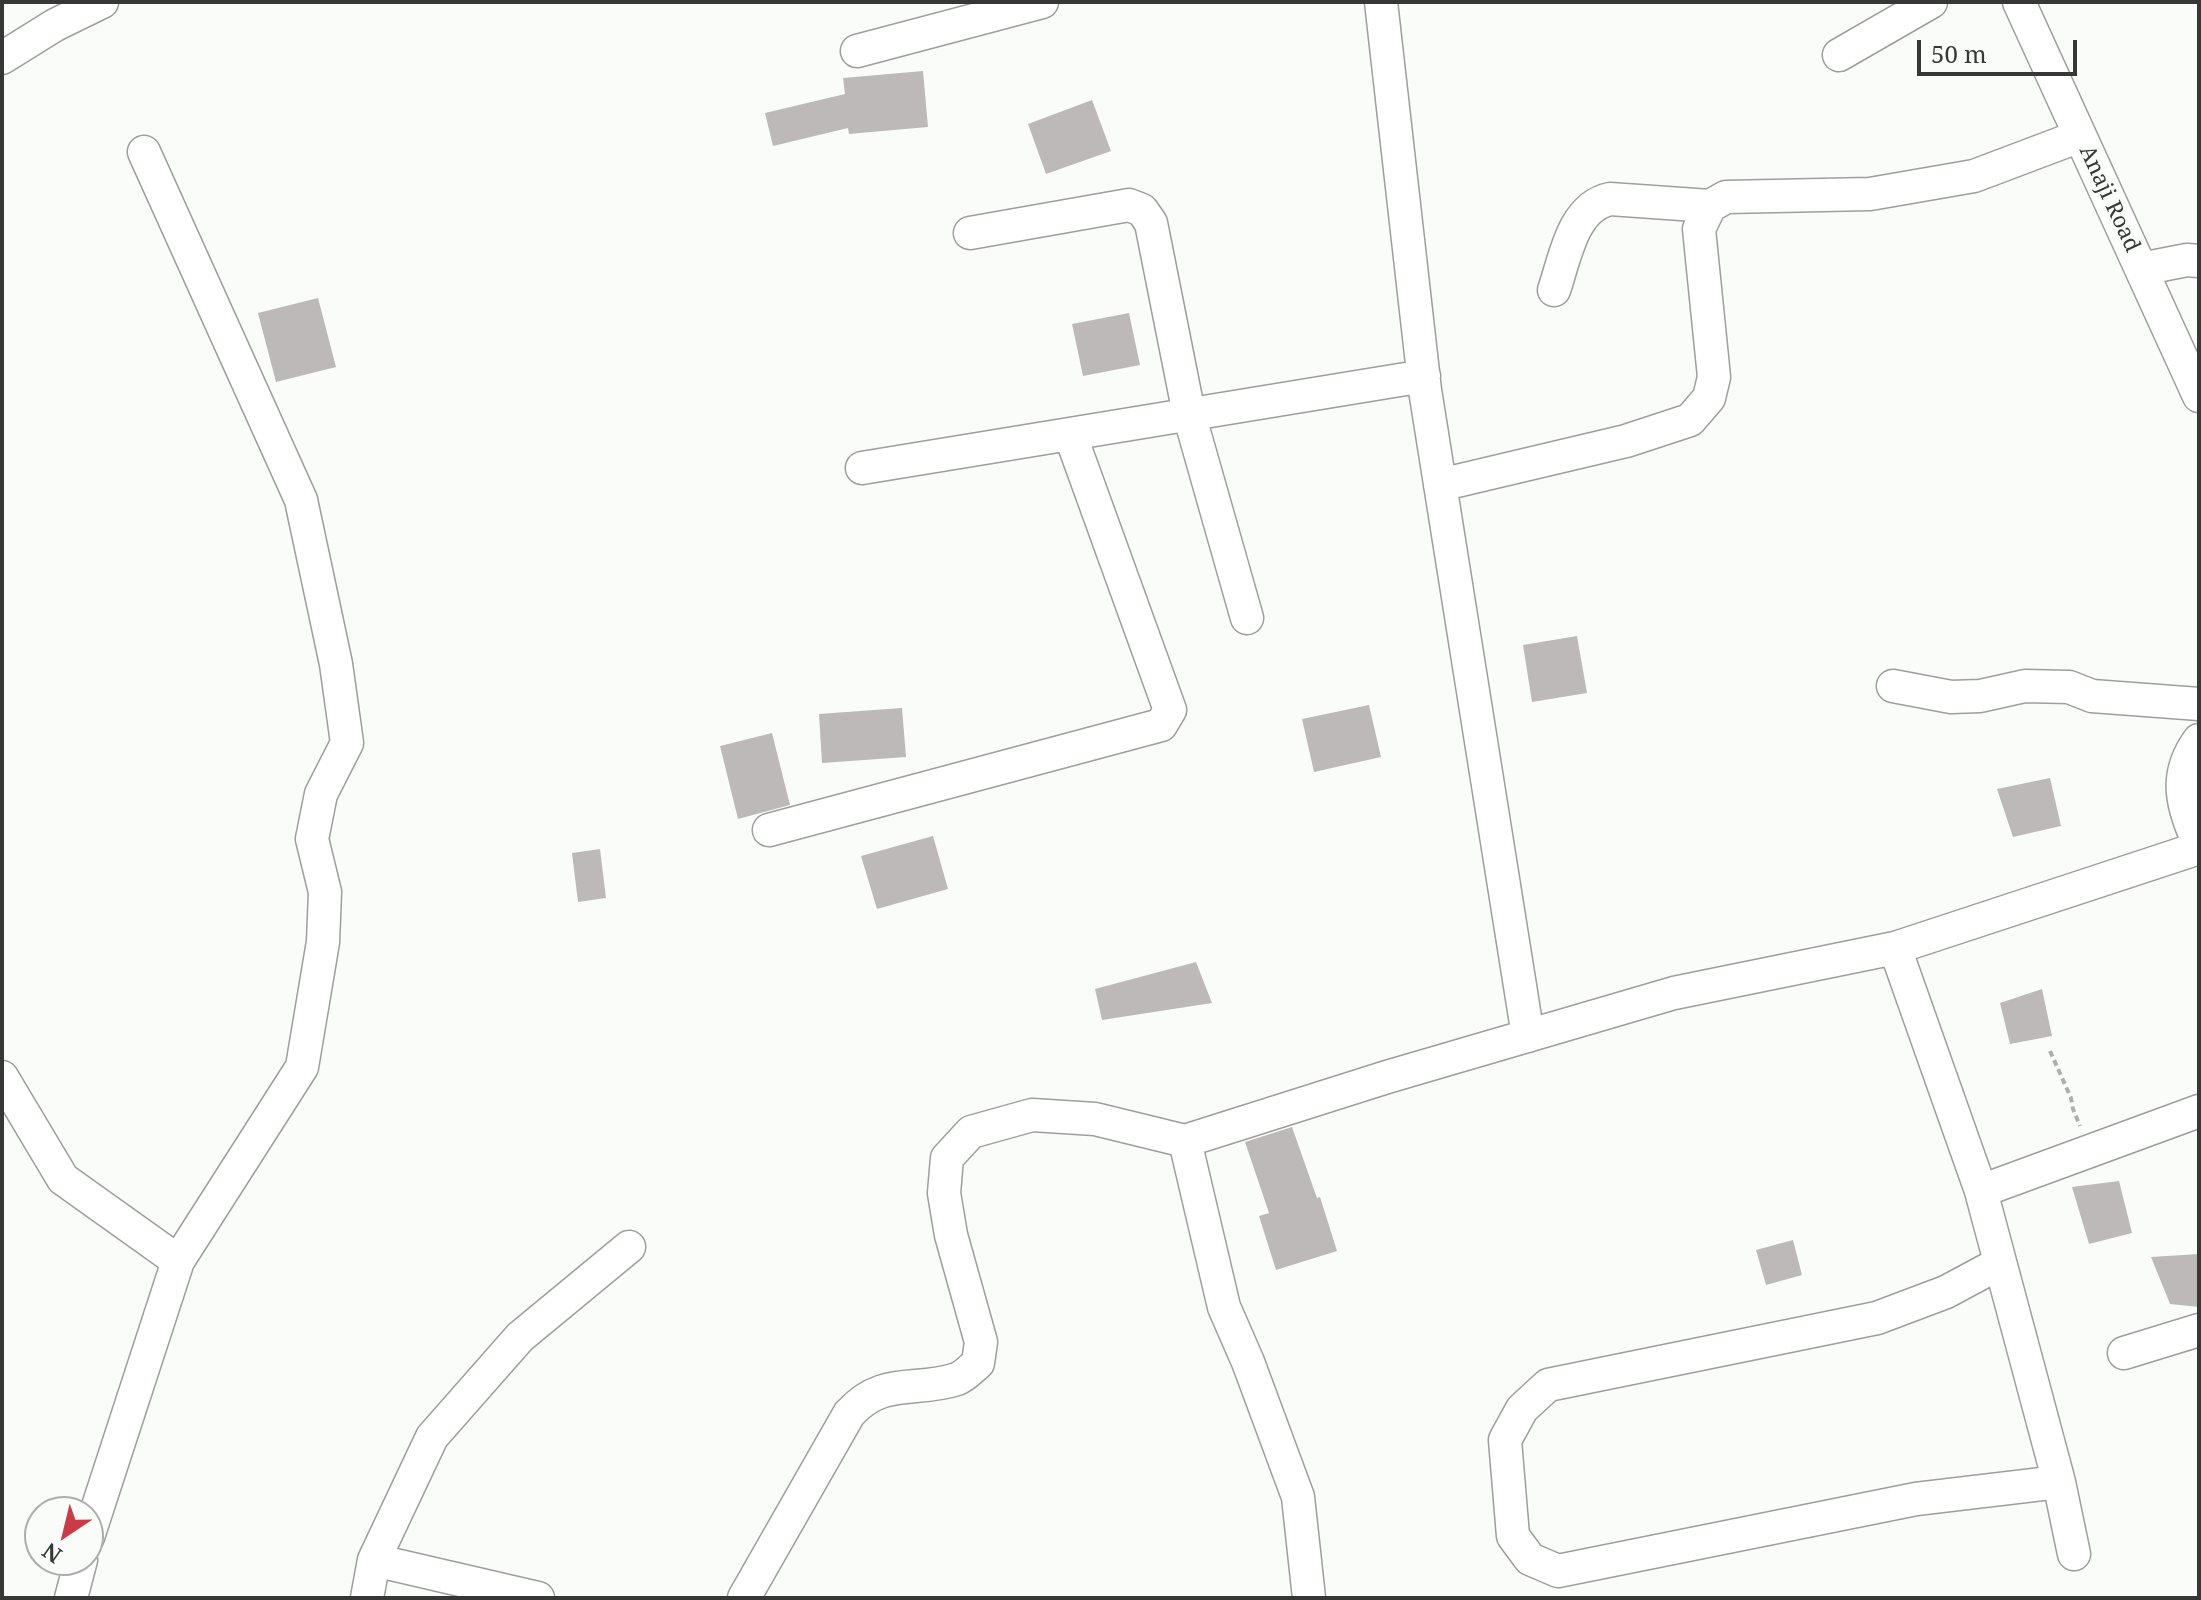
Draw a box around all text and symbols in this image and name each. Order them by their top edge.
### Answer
scale bar [1921,24,2081,74]
text: 50 m [1931,37,1987,70]
street label: Anaji Road [2073,142,2145,256]
north arrow [24,1496,104,1576]
text: N [36,1537,67,1571]

